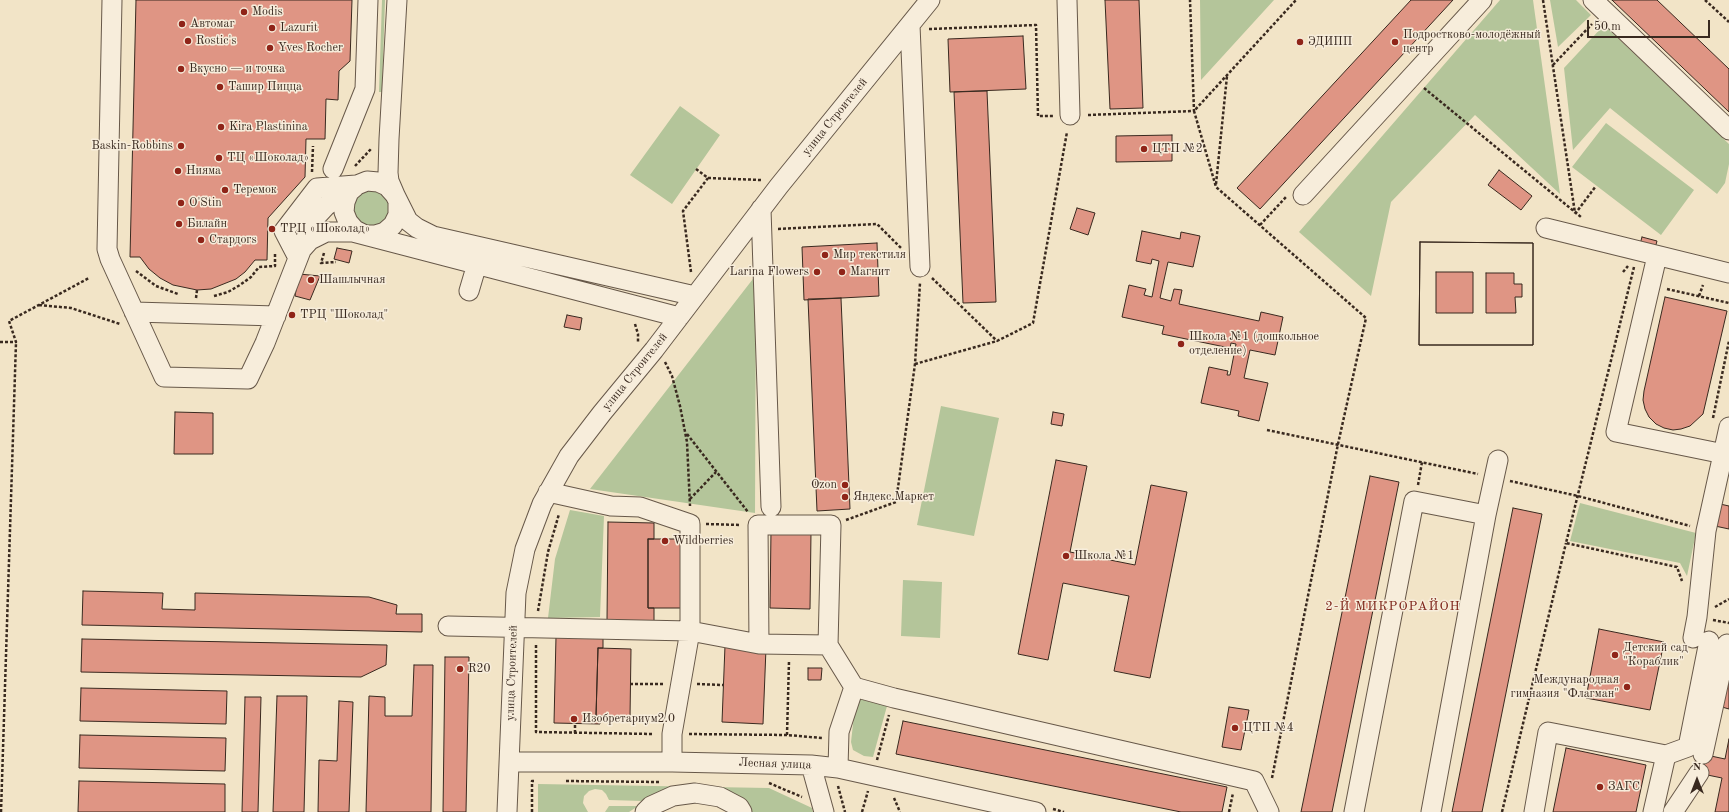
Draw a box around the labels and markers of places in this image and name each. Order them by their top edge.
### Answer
place label: Modis [252,5,283,19]
marker: Modis [239,7,249,17]
place label: Автомаг [190,17,235,31]
marker: Автомаг [177,19,187,29]
place label: Lazurit [280,21,318,35]
marker: Lazurit [267,23,277,33]
place label: Подростково-молодёжный центр [1403,28,1541,56]
place label: Rostic's [196,34,237,48]
place label: ЭДИПП [1308,35,1352,49]
marker: Rostic's [183,36,193,46]
marker: ЭДИПП [1295,37,1305,47]
marker: Подростково-молодёжный центр [1390,37,1400,47]
place label: Yves Rocher [278,41,343,55]
marker: Yves Rocher [265,43,275,53]
place label: Вкусно — и точка [189,62,285,76]
marker: Вкусно — и точка [176,64,186,74]
place label: Ташир Пицца [228,80,302,94]
marker: Ташир Пицца [215,82,225,92]
place label: Kira Plastinina [229,120,308,134]
marker: Kira Plastinina [216,122,226,132]
place label: Baskin-Robbins [91,139,173,153]
marker: Baskin-Robbins [176,141,186,151]
place label: ЦТП №2 [1152,142,1203,156]
marker: ЦТП №2 [1139,144,1149,154]
place label: ТЦ «Шоколад» [227,151,309,165]
marker: ТЦ «Шоколад» [214,153,224,163]
place label: Нияма [186,164,221,178]
marker: Нияма [173,166,183,176]
place label: Теремок [233,183,277,197]
marker: Теремок [220,185,230,195]
place label: O'Stin [189,196,222,210]
marker: O'Stin [176,198,186,208]
place label: Билайн [187,217,227,231]
marker: Билайн [174,219,184,229]
place label: ТРЦ «Шоколад» [280,222,370,236]
marker: ТРЦ «Шоколад» [267,224,277,234]
place label: Стардогs [209,233,257,247]
marker: Стардогs [196,235,206,245]
place label: Мир текстиля [833,248,906,262]
marker: Мир текстиля [820,250,830,260]
place label: Larina Flowers [730,265,809,279]
place label: Магнит [850,265,890,279]
marker: Larina Flowers [812,267,822,277]
marker: Магнит [837,267,847,277]
place label: Шашлычная [319,273,385,287]
marker: Шашлычная [306,275,316,285]
place label: ТРЦ "Шоколад" [300,308,388,322]
marker: ТРЦ "Шоколад" [287,310,297,320]
place label: Школа №1 (дошкольное отделение) [1189,330,1319,358]
marker: Школа №1 (дошкольное отделение) [1176,339,1186,349]
place label: Ozon [811,478,837,492]
marker: Ozon [840,480,850,490]
place label: Яндекс.Маркет [853,490,934,504]
marker: Яндекс.Маркет [840,492,850,502]
place label: Wildberries [673,534,734,548]
marker: Wildberries [660,536,670,546]
place label: Школа №1 [1074,549,1134,563]
marker: Школа №1 [1061,551,1071,561]
place label: Детский сад "Кораблик" [1623,641,1688,669]
marker: Детский сад "Кораблик" [1610,650,1620,660]
place label: R20 [468,662,491,676]
marker: R20 [455,664,465,674]
place label: Международная гимназия "Флагман" [1510,673,1619,701]
marker: Международная гимназия "Флагман" [1622,682,1632,692]
place label: Изобретариум2.0 [582,712,675,726]
marker: Изобретариум2.0 [569,714,579,724]
place label: ЦТП №4 [1243,721,1294,735]
marker: ЦТП №4 [1230,723,1240,733]
place label: ЗАГС [1608,780,1640,794]
marker: ЗАГС [1595,782,1605,792]

